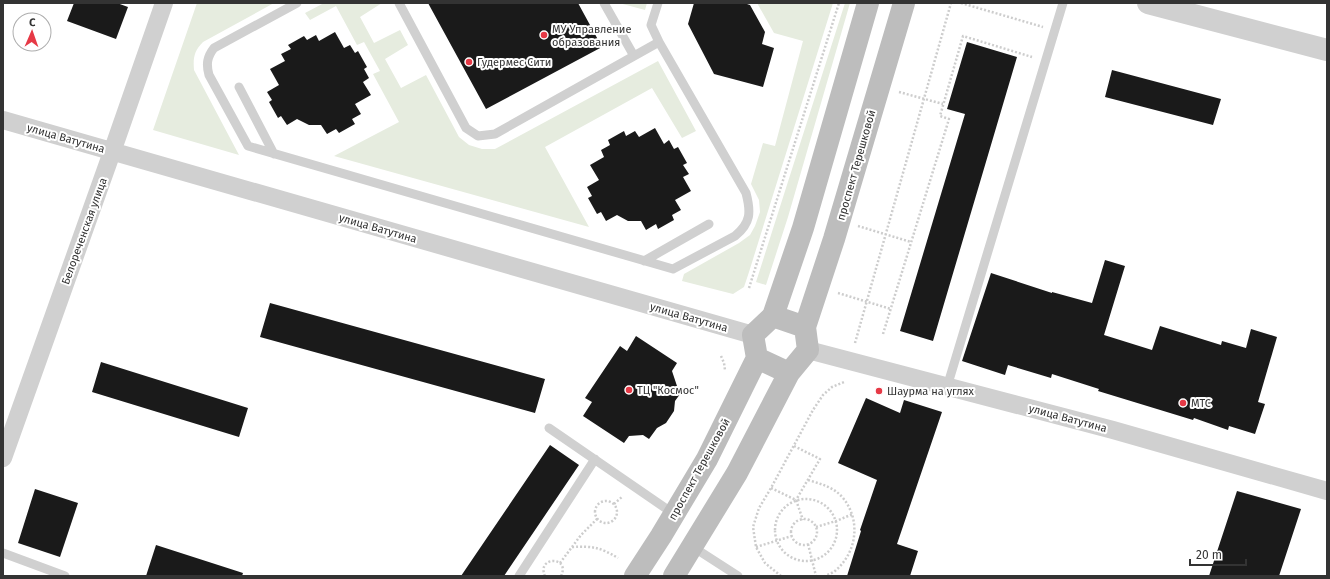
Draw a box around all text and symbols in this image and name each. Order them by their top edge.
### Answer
north arrow [12,12,52,52]
text: С [29,16,36,29]
place label: МУ Управление образования [552,23,631,49]
marker: МУ Управление образования [539,30,549,40]
place label: Гудермес Сити [477,56,551,69]
marker: Гудермес Сити [464,57,474,67]
street label: проспект Терешковой [834,108,878,222]
street label: улица Ватутина [25,121,106,156]
street label: Белореченская улица [59,176,110,286]
street label: улица Ватутина [337,211,418,246]
street label: улица Ватутина [648,300,729,335]
place label: ТЦ "Космос" [637,384,699,397]
marker: ТЦ "Космос" [624,385,634,395]
place label: Шаурма на углях [887,385,975,398]
marker: Шаурма на углях [874,386,884,396]
place label: МТС [1191,397,1211,410]
marker: МТС [1178,398,1188,408]
street label: улица Ватутина [1027,402,1108,435]
street label: проспект Терешковой [666,416,733,522]
scale bar [1190,541,1246,567]
text: 20 m [1196,548,1222,562]

